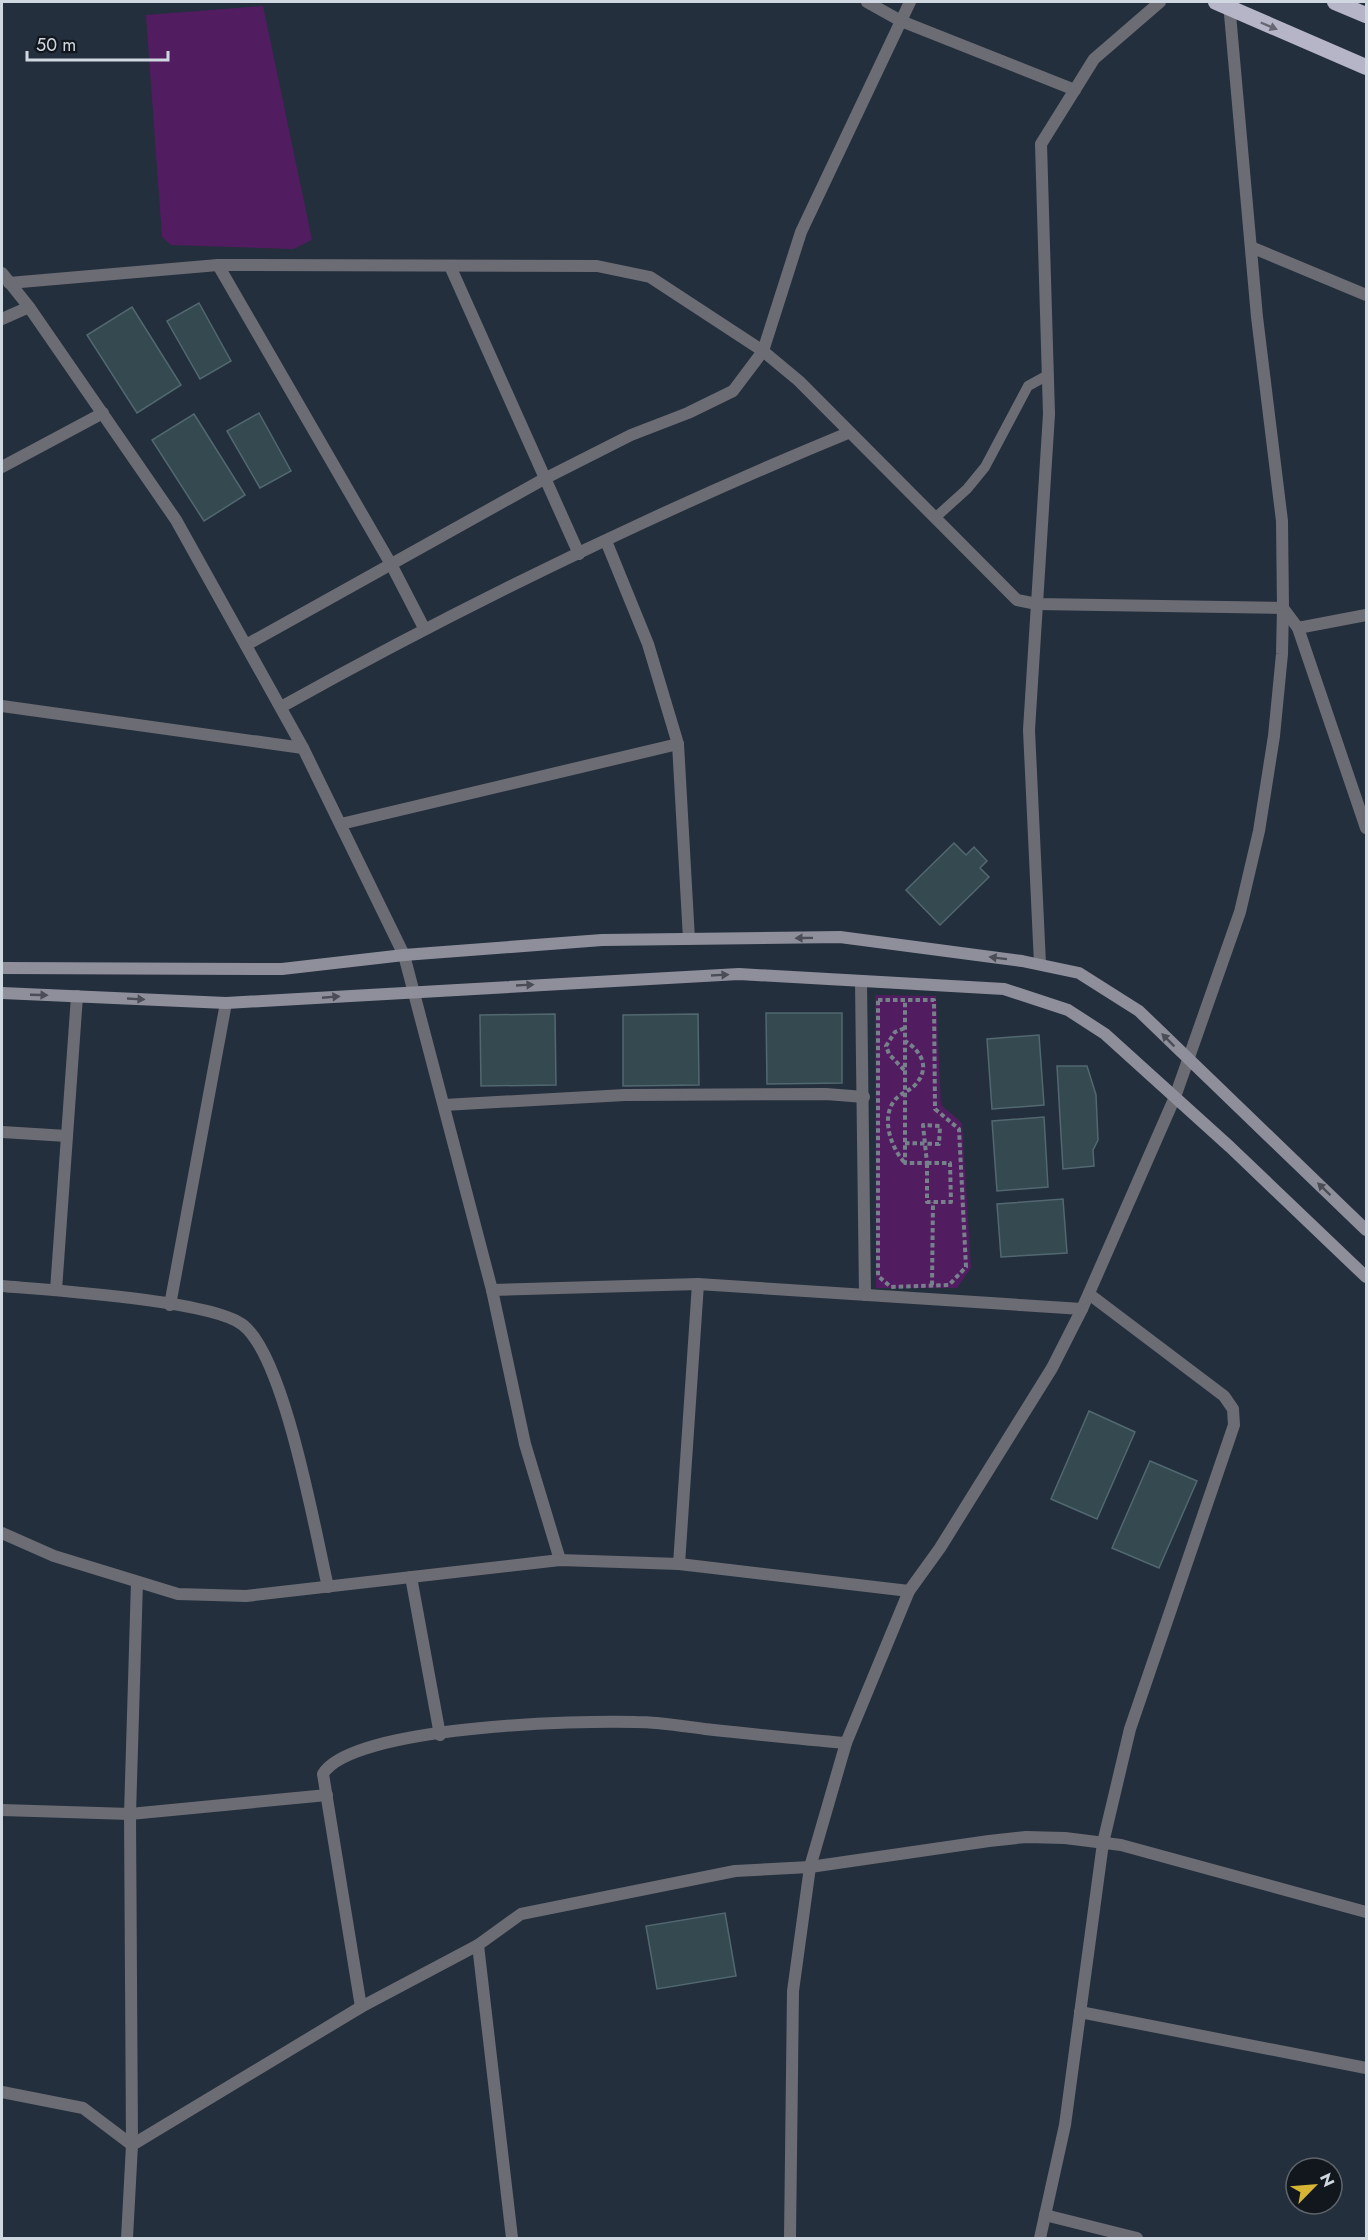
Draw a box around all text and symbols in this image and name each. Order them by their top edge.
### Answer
one-way arrow [1261,21,1279,31]
scale bar [27,24,168,62]
text: 50 m [36,32,76,58]
one-way arrow [795,933,814,943]
one-way arrow [988,953,1007,962]
one-way arrow [711,970,730,979]
one-way arrow [516,980,535,989]
one-way arrow [30,990,49,999]
one-way arrow [321,992,340,1002]
one-way arrow [126,995,145,1004]
one-way arrow [1161,1032,1175,1047]
one-way arrow [1317,1183,1331,1197]
north arrow [1284,2156,1344,2216]
text: N [1314,2169,1340,2190]

